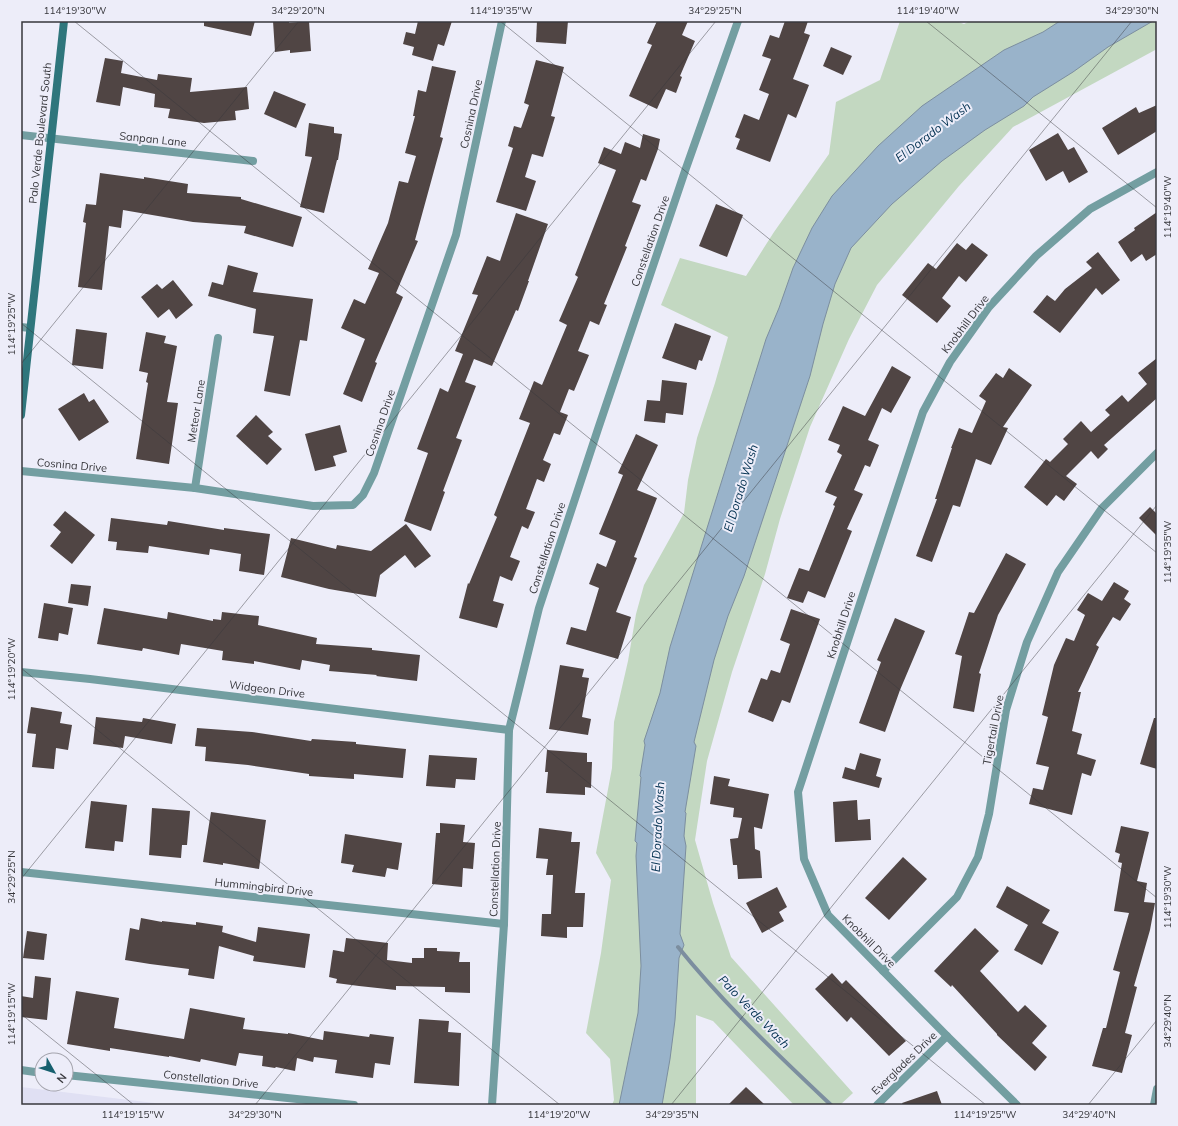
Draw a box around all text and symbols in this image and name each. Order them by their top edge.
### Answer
text: 114°19'30"W [44,4,106,17]
text: 34°29'20"N [271,4,325,17]
text: 114°19'35"W [470,4,532,17]
text: 34°29'25"N [688,4,742,17]
text: 114°19'40"W [897,4,959,17]
text: 34°29'30"N [1105,4,1159,17]
street label: Palo Verde Boulevard South [26,62,54,204]
street label: Cosnina Drive [457,78,485,150]
water label: El Dorado Wash [892,98,973,165]
street label: Sanpan Lane [119,129,187,149]
text: 114°19'40"W [1161,176,1174,238]
street label: Constellation Drive [628,194,672,288]
street label: Knobhill Drive [938,292,992,356]
text: 114°19'25"W [5,293,18,355]
street label: Meteor Lane [184,379,208,443]
street label: Cosnina Drive [362,387,398,459]
water label: El Dorado Wash [720,442,761,533]
street label: Cosnina Drive [36,455,108,475]
street label: Constellation Drive [526,500,568,596]
text: 114°19'35"W [1161,521,1174,583]
street label: Knobhill Drive [824,590,858,660]
text: 114°19'20"W [5,638,18,700]
street label: Widgeon Drive [228,677,306,701]
street label: Tigertail Drive [979,694,1007,766]
water label: El Dorado Wash [648,781,667,872]
street label: Constellation Drive [486,821,504,917]
text: 34°29'25"N [5,850,18,904]
text: 114°19'30"W [1161,866,1174,928]
street label: Hummingbird Drive [214,875,314,899]
street label: Knobhill Drive [839,911,899,971]
water label: Palo Verde Wash [716,972,793,1051]
text: 114°19'15"W [5,983,18,1045]
text: 34°29'40"N [1161,994,1174,1048]
street label: Everglades Drive [868,1028,940,1098]
north arrow [34,1052,74,1092]
street label: Constellation Drive [163,1067,259,1091]
text: N [54,1071,70,1086]
text: 114°19'15"W [102,1108,164,1121]
text: 34°29'30"N [228,1108,282,1121]
text: 114°19'20"W [528,1108,590,1121]
text: 34°29'35"N [645,1108,699,1121]
text: 114°19'25"W [954,1108,1016,1121]
text: 34°29'40"N [1062,1108,1116,1121]

